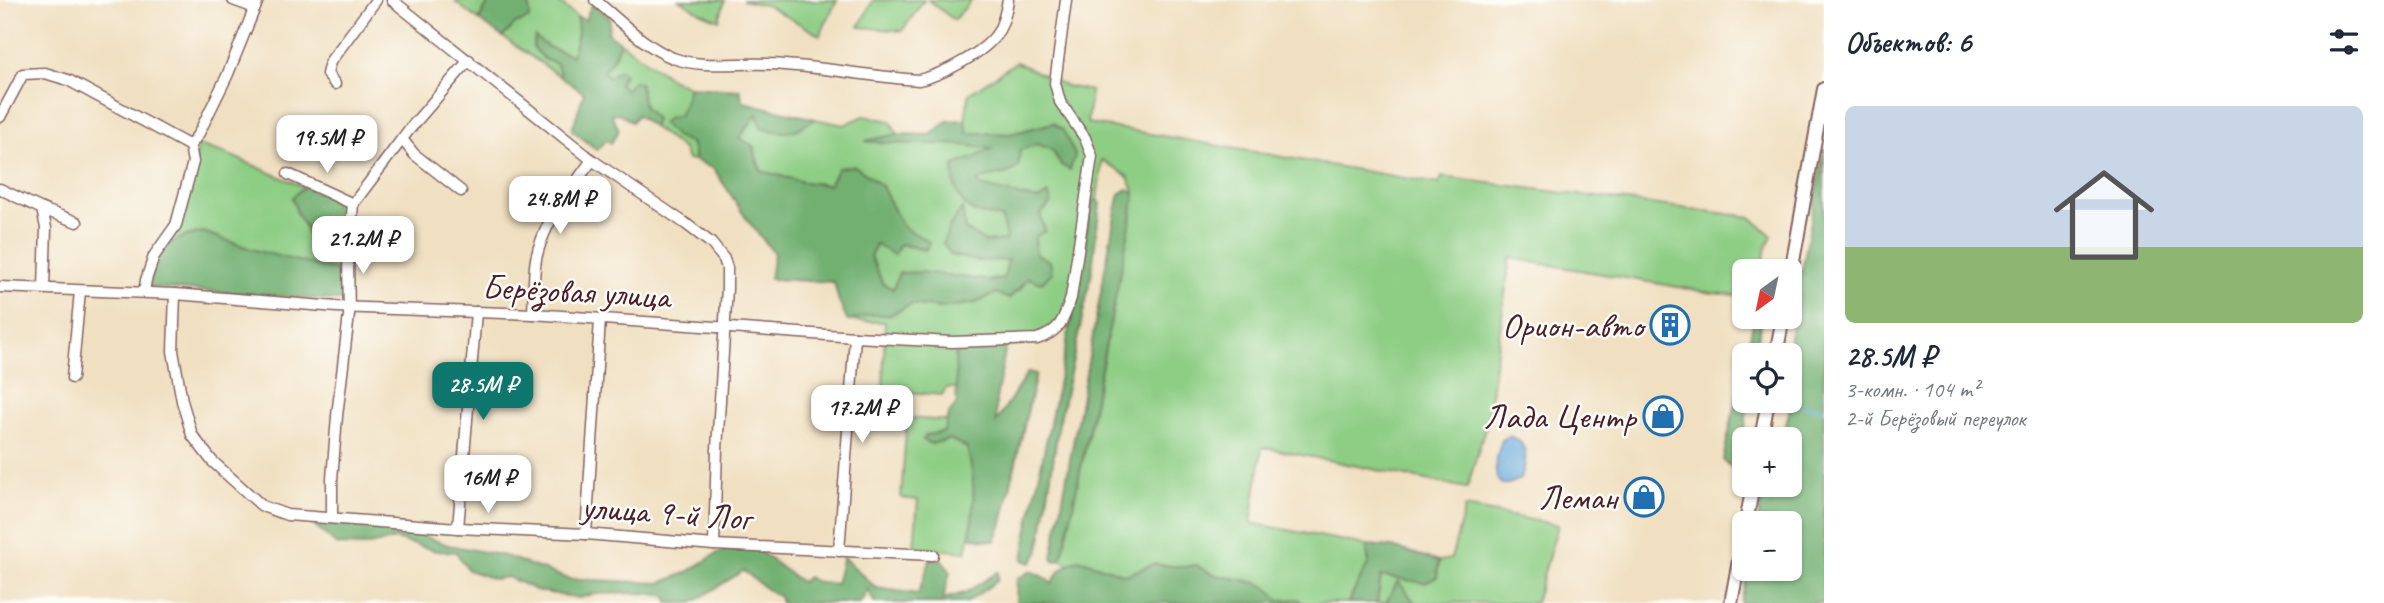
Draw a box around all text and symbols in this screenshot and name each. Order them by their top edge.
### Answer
text: Объектов: 6 [1845,23,1971,61]
icon: filters [2325,23,2363,61]
pin: 19.5M ₽ [262,116,392,175]
text: 19.5M ₽ [292,123,362,152]
icon: home [2041,152,2167,278]
pin: 24.8M ₽ [495,176,625,236]
text: 24.8M ₽ [525,184,595,213]
pin: 21.2M ₽ [298,216,428,276]
text: 21.2M ₽ [328,224,398,253]
north arrow [1732,259,1802,329]
map controls [1732,259,1802,581]
street label: Берёзовая улица [481,264,673,319]
place label: Орион-авто [1502,303,1647,348]
building icon: Орион-авто [1649,304,1691,346]
text: 28.5M ₽ [1845,337,1936,375]
button: locate [1732,343,1802,413]
pin: 28.5M ₽ [418,362,548,422]
text: 28.5M ₽ [448,370,518,399]
text: 3-комн. · 104 m² [1845,375,1979,404]
pin: 17.2M ₽ [797,386,927,445]
text: 17.2M ₽ [827,393,897,422]
place label: Лада Центр [1483,394,1638,439]
shop icon: Лада Центр [1642,395,1684,437]
text: 2-й Берёзовый переулок [1845,404,2025,433]
button: + [1732,427,1802,497]
pin: 16M ₽ [439,456,537,515]
text: 16M ₽ [460,463,516,492]
place label: Леман [1539,475,1619,520]
shop icon: Леман [1623,476,1665,518]
street label: улица 9-й Лог [578,484,756,541]
button: − [1732,511,1802,581]

